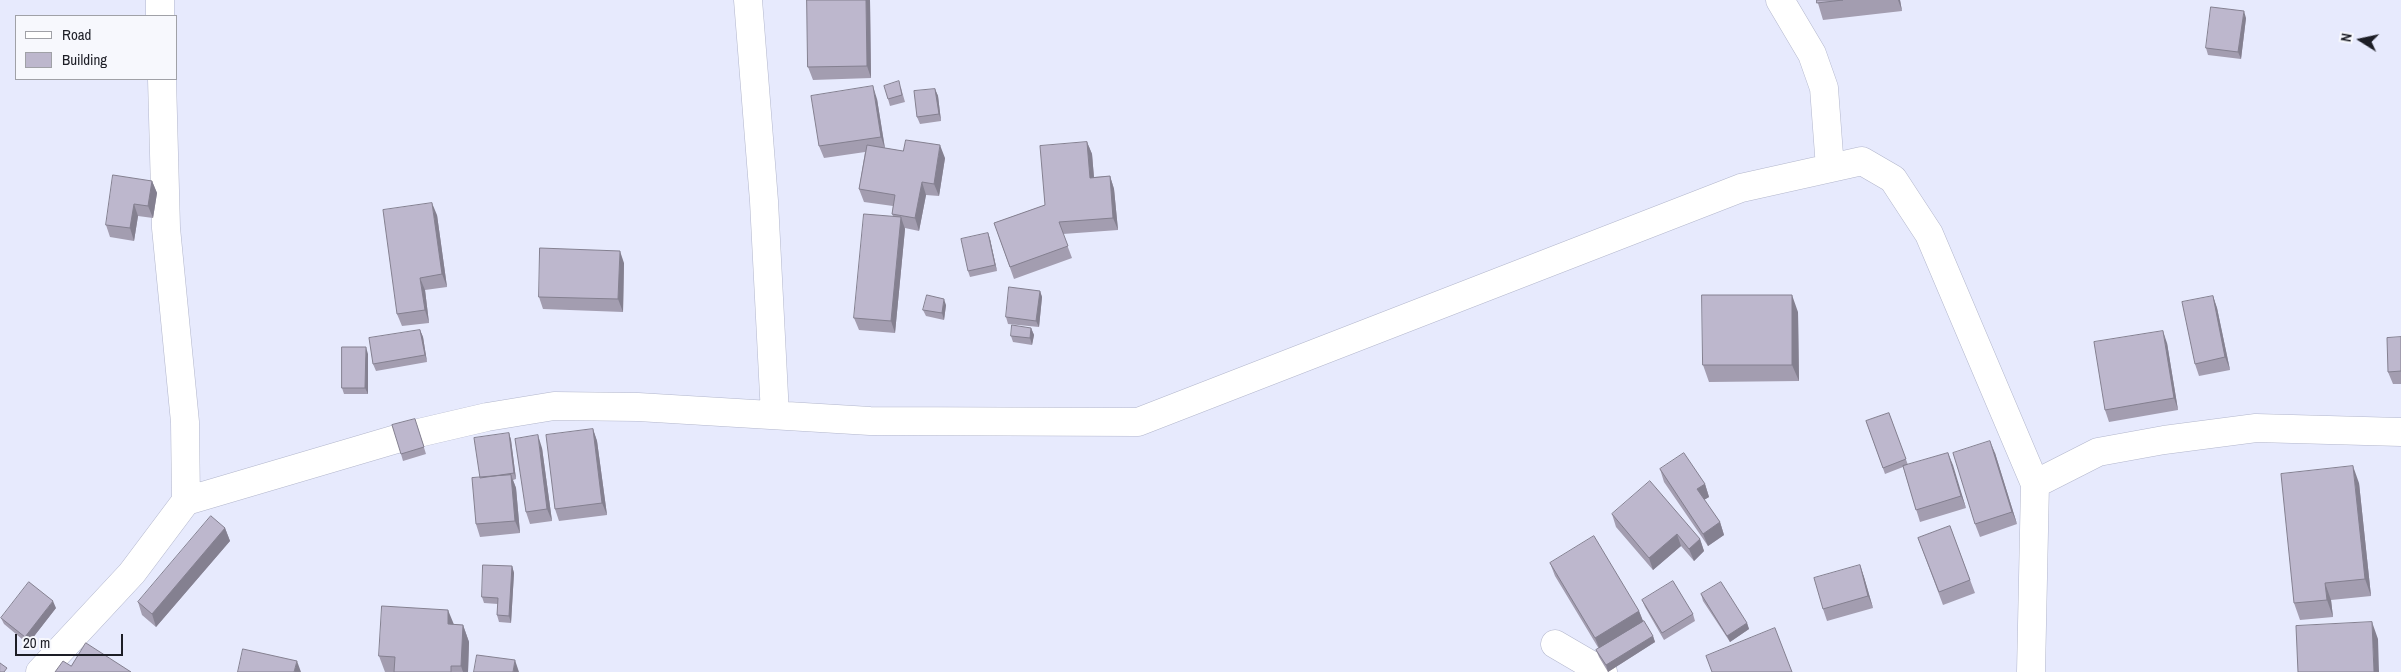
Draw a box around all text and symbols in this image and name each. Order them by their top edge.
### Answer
legend [15,15,178,80]
north arrow [2336,15,2386,65]
text: Road [62,24,91,45]
text: N [2337,32,2356,43]
text: Building [62,49,107,70]
scale bar [18,624,125,656]
text: 20 m [23,632,50,653]

